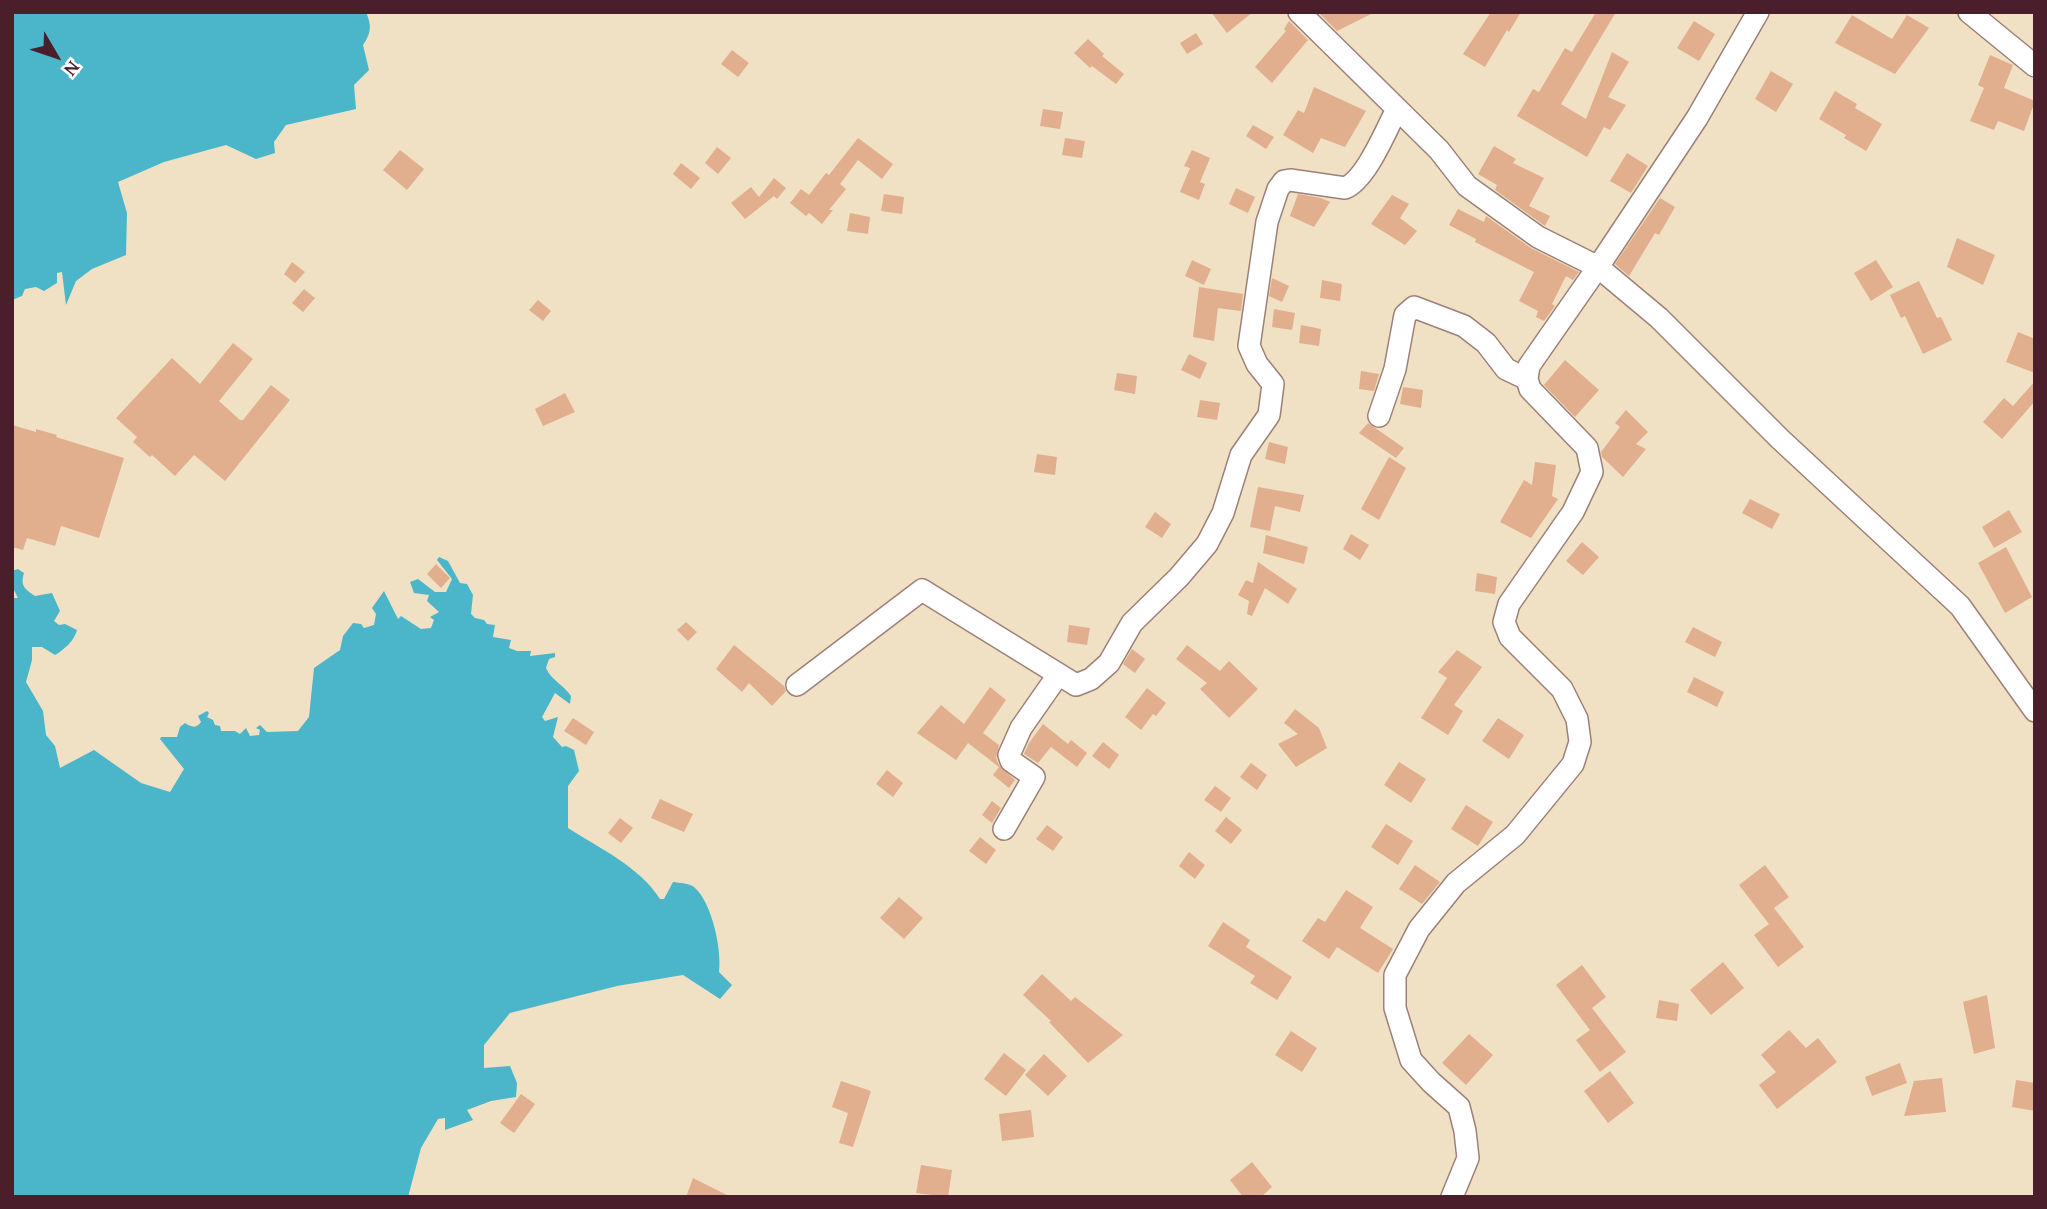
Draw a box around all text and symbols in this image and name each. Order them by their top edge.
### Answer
north arrow [21,21,91,91]
text: N [57,55,87,83]

